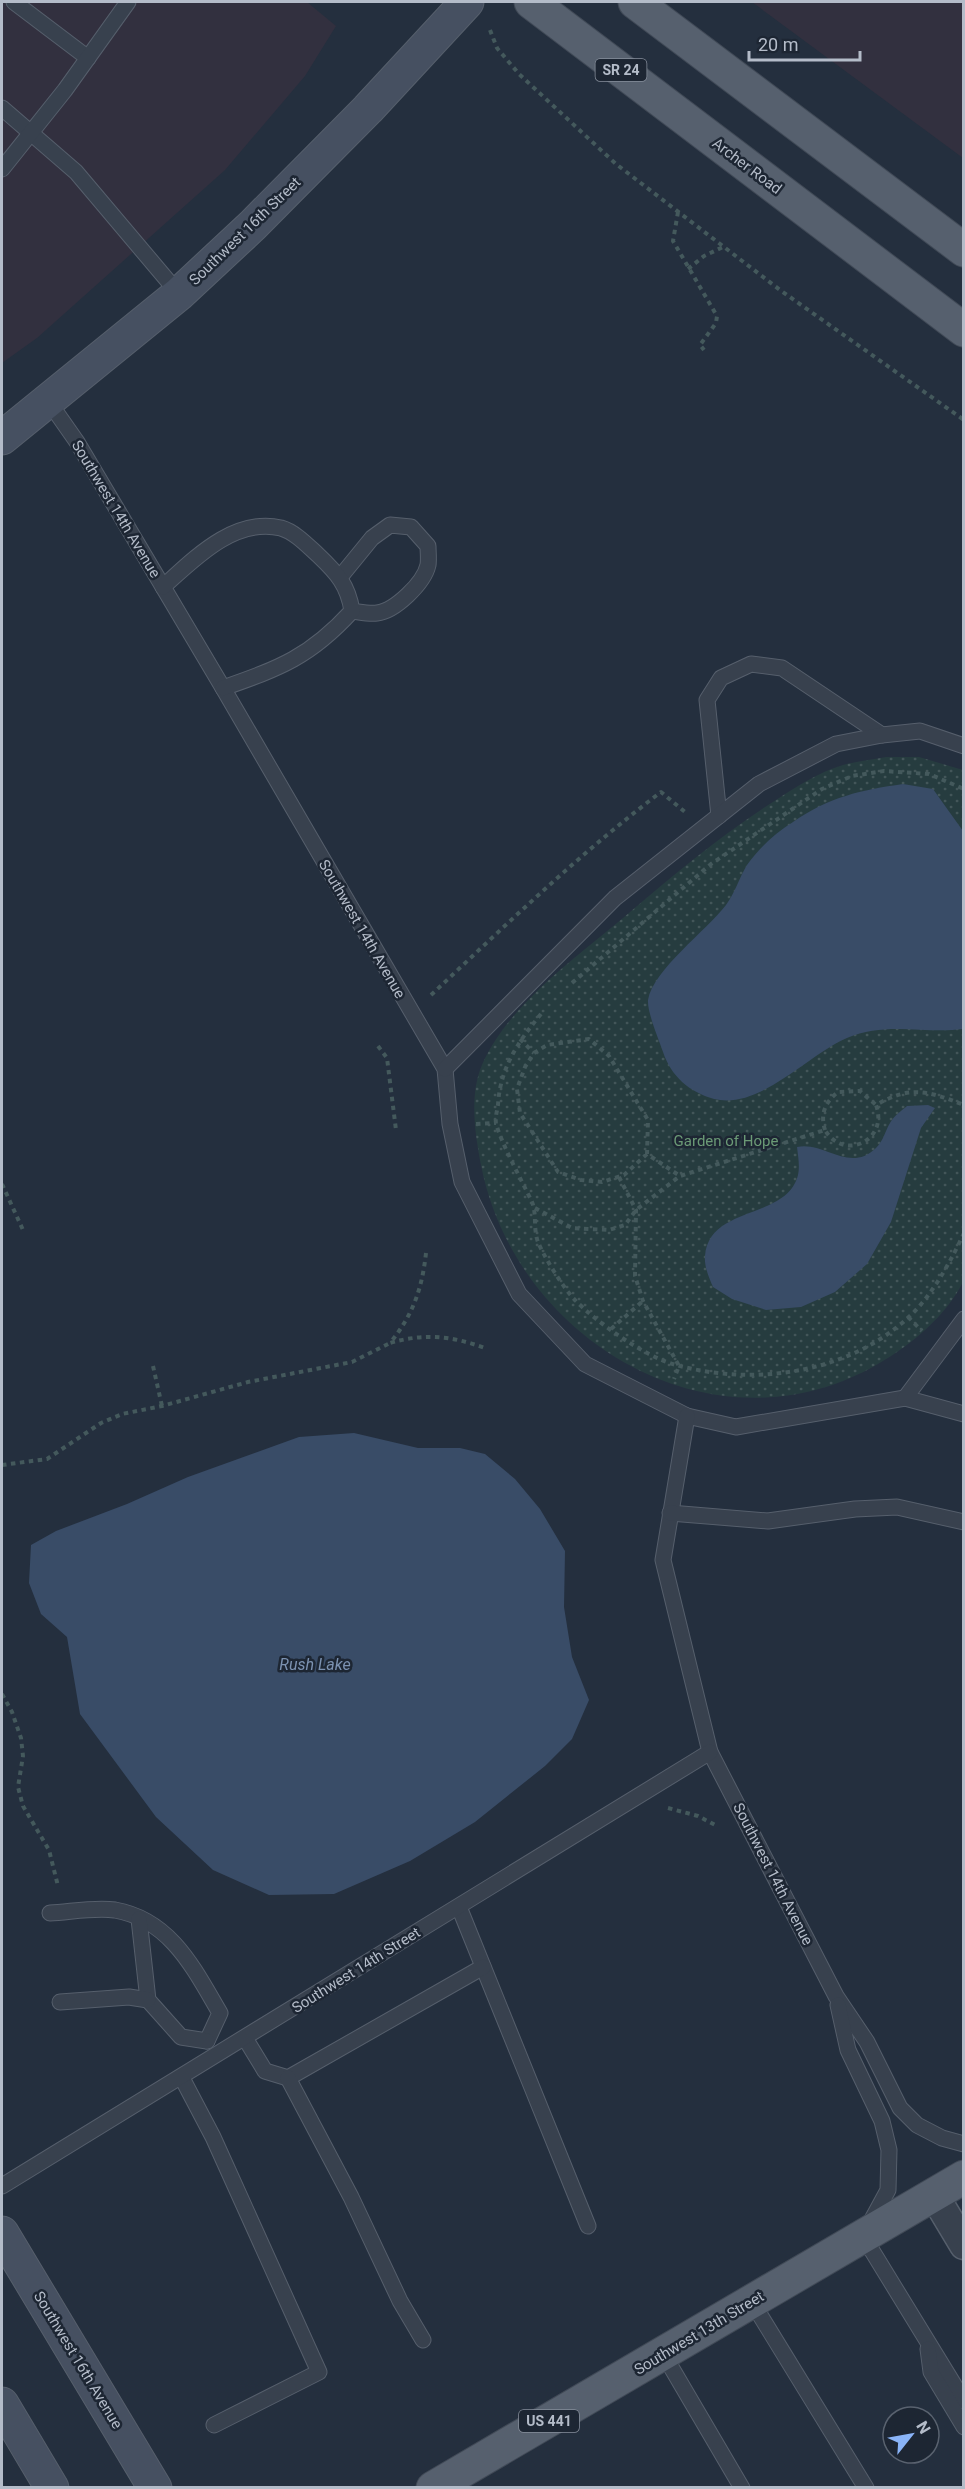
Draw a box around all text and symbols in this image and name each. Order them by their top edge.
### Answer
scale bar [749,24,860,62]
text: 20 m [758,34,798,55]
road number: SR 24 [596,59,646,81]
street label: Archer Road [709,134,785,198]
street label: Southwest 16th Street [186,173,304,289]
street label: Southwest 14th Avenue [68,437,164,581]
street label: Southwest 14th Avenue [315,856,409,1002]
park label: Garden of Hope [674,1132,778,1150]
water label: Rush Lake [279,1655,351,1674]
street label: Southwest 14th Avenue [729,1800,817,1948]
street label: Southwest 14th Street [289,1923,424,2017]
street label: Southwest 13th Street [631,2287,767,2379]
street label: Southwest 16th Avenue [30,2288,126,2432]
north arrow [881,2405,941,2465]
road number: US 441 [519,2410,579,2432]
text: N [912,2418,934,2437]

